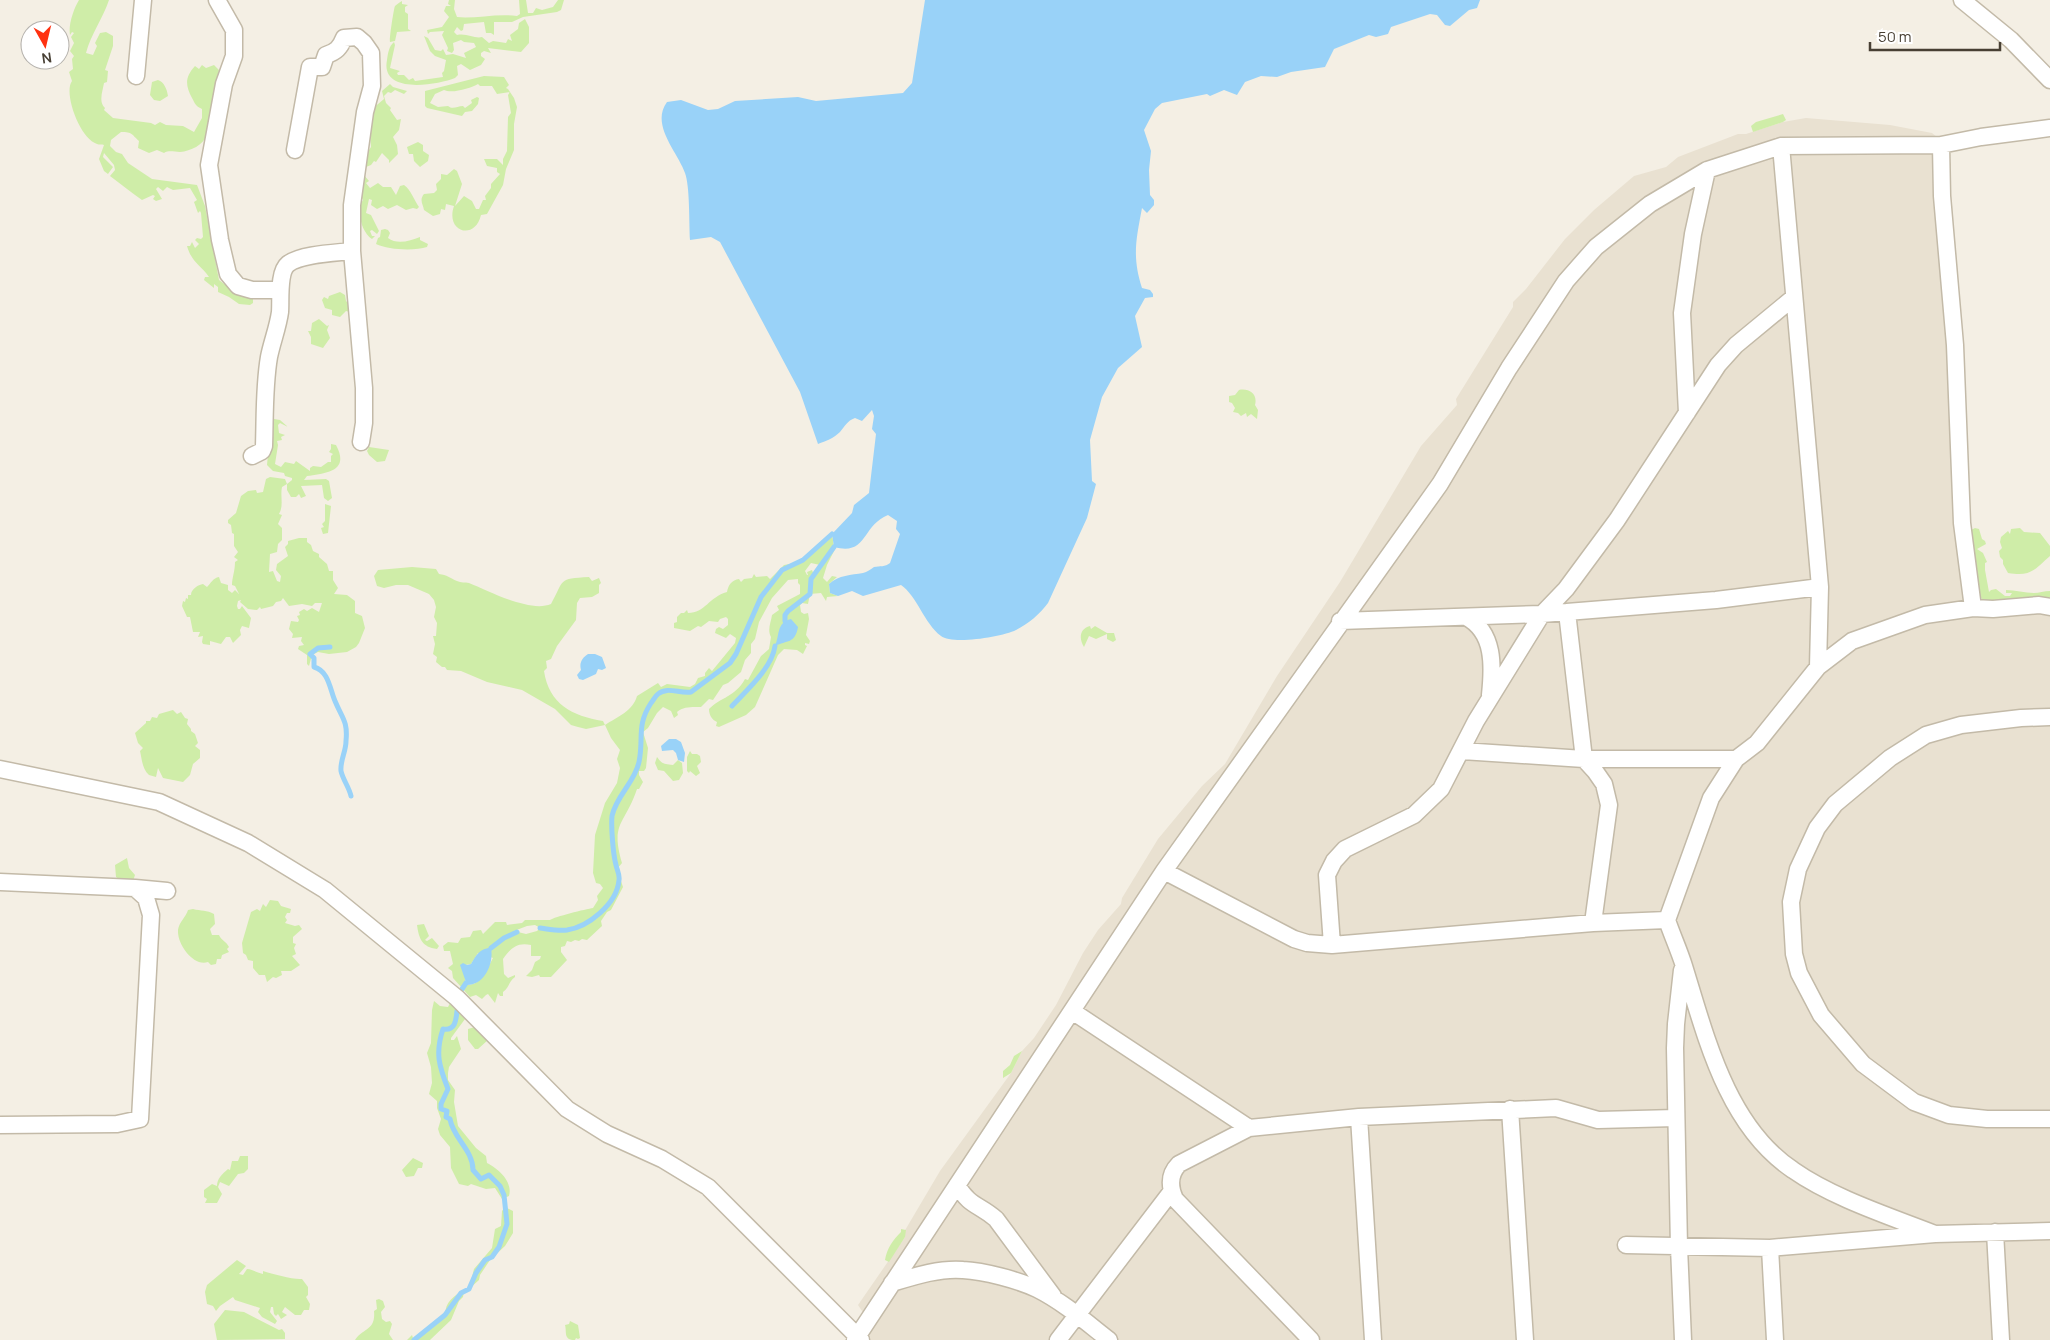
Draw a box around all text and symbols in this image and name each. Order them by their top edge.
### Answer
north arrow [20,20,70,70]
scale bar [1870,20,2000,52]
text: 50 m [1878,26,1912,47]
text: N [41,48,53,68]

